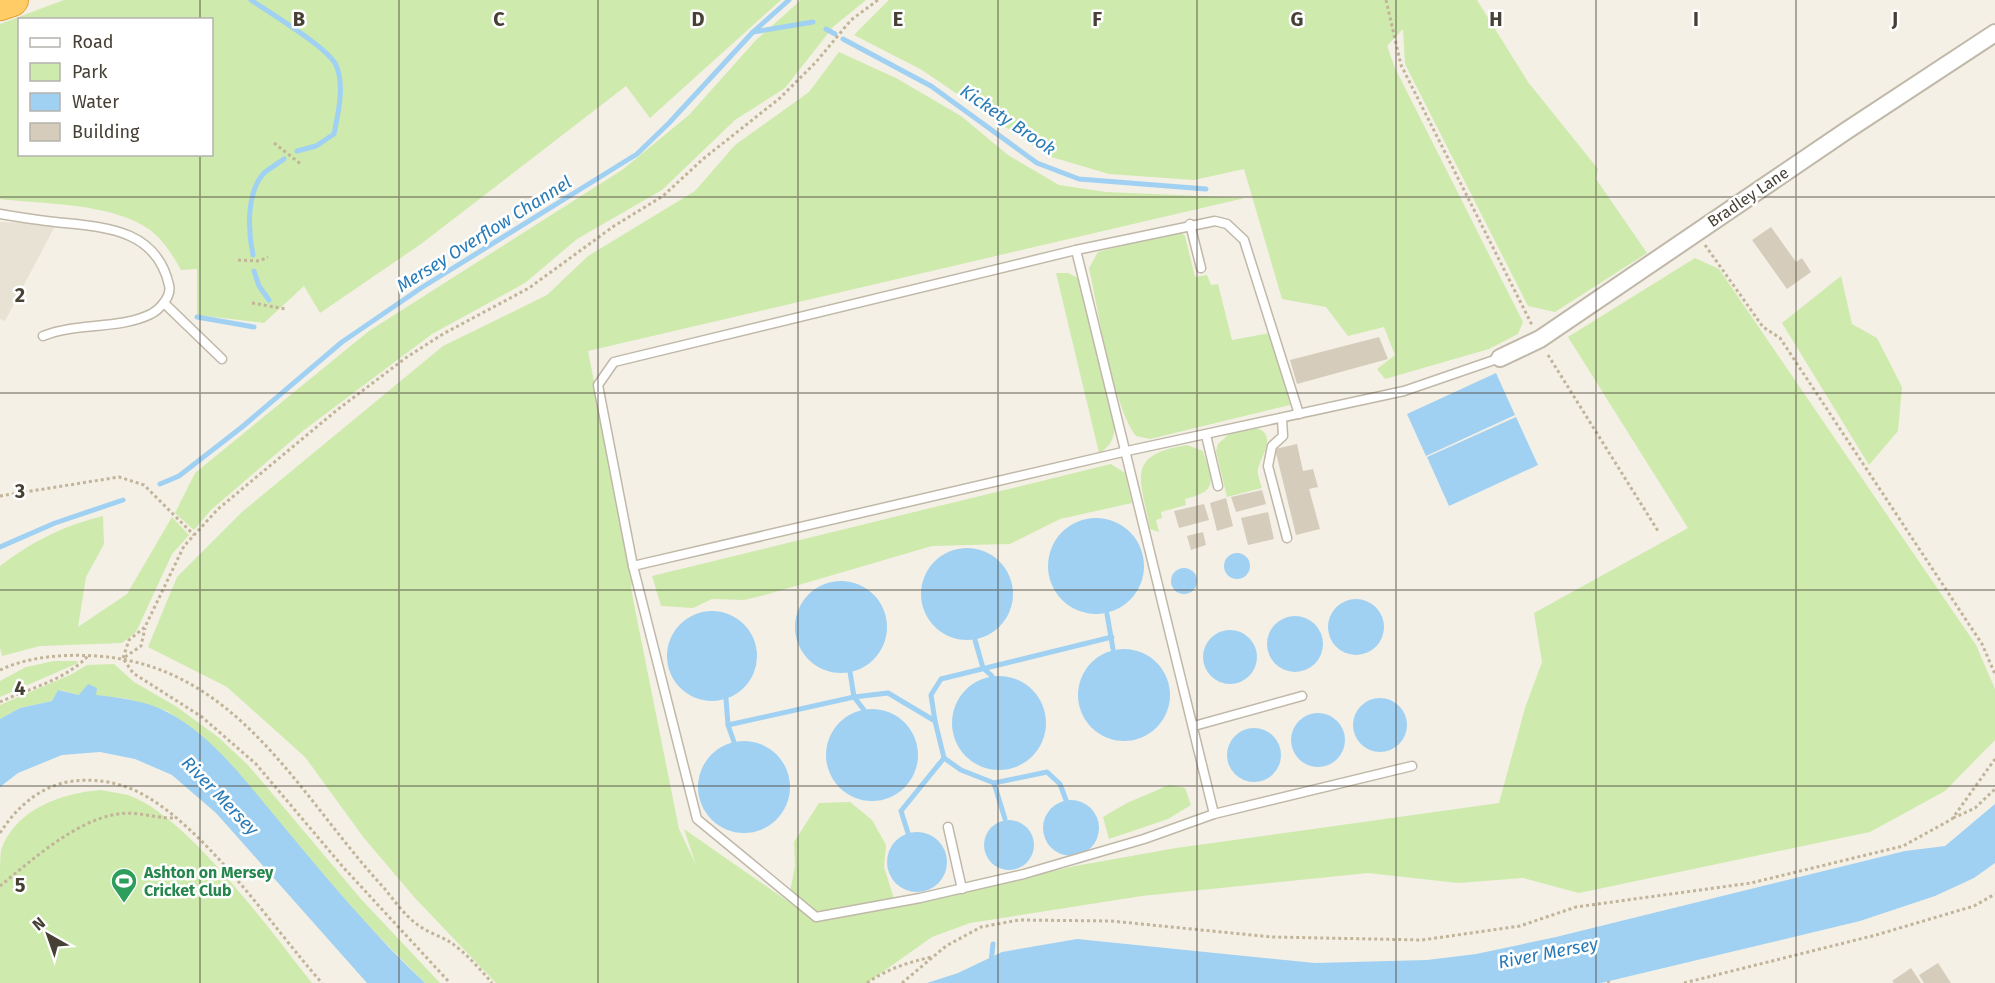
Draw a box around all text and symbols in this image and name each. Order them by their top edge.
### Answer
text: B [293,7,305,31]
text: C [493,7,505,31]
text: D [691,7,705,31]
text: E [893,7,903,31]
text: F [1092,7,1102,31]
text: G [1291,7,1303,31]
text: H [1489,7,1503,31]
text: I [1693,7,1699,31]
text: J [1891,7,1898,31]
legend [18,18,213,156]
text: Road [72,31,114,53]
text: Park [72,61,108,83]
water label: Kickety Brook [956,80,1060,160]
text: Water [72,91,119,113]
text: Building [72,121,140,143]
street label: Bradley Lane [1704,163,1792,231]
water label: Mersey Overflow Channel [392,171,576,297]
text: 2 [15,283,25,307]
text: 3 [14,479,25,503]
text: 4 [14,676,26,700]
water label: River Mersey [177,752,264,841]
place label: Ashton on Mersey Cricket Club [143,863,274,900]
sports icon: Ashton on Mersey Cricket Club [109,866,139,904]
text: 5 [15,873,26,897]
north arrow [18,905,78,965]
text: N [29,913,49,935]
water label: River Mersey [1496,932,1601,973]

